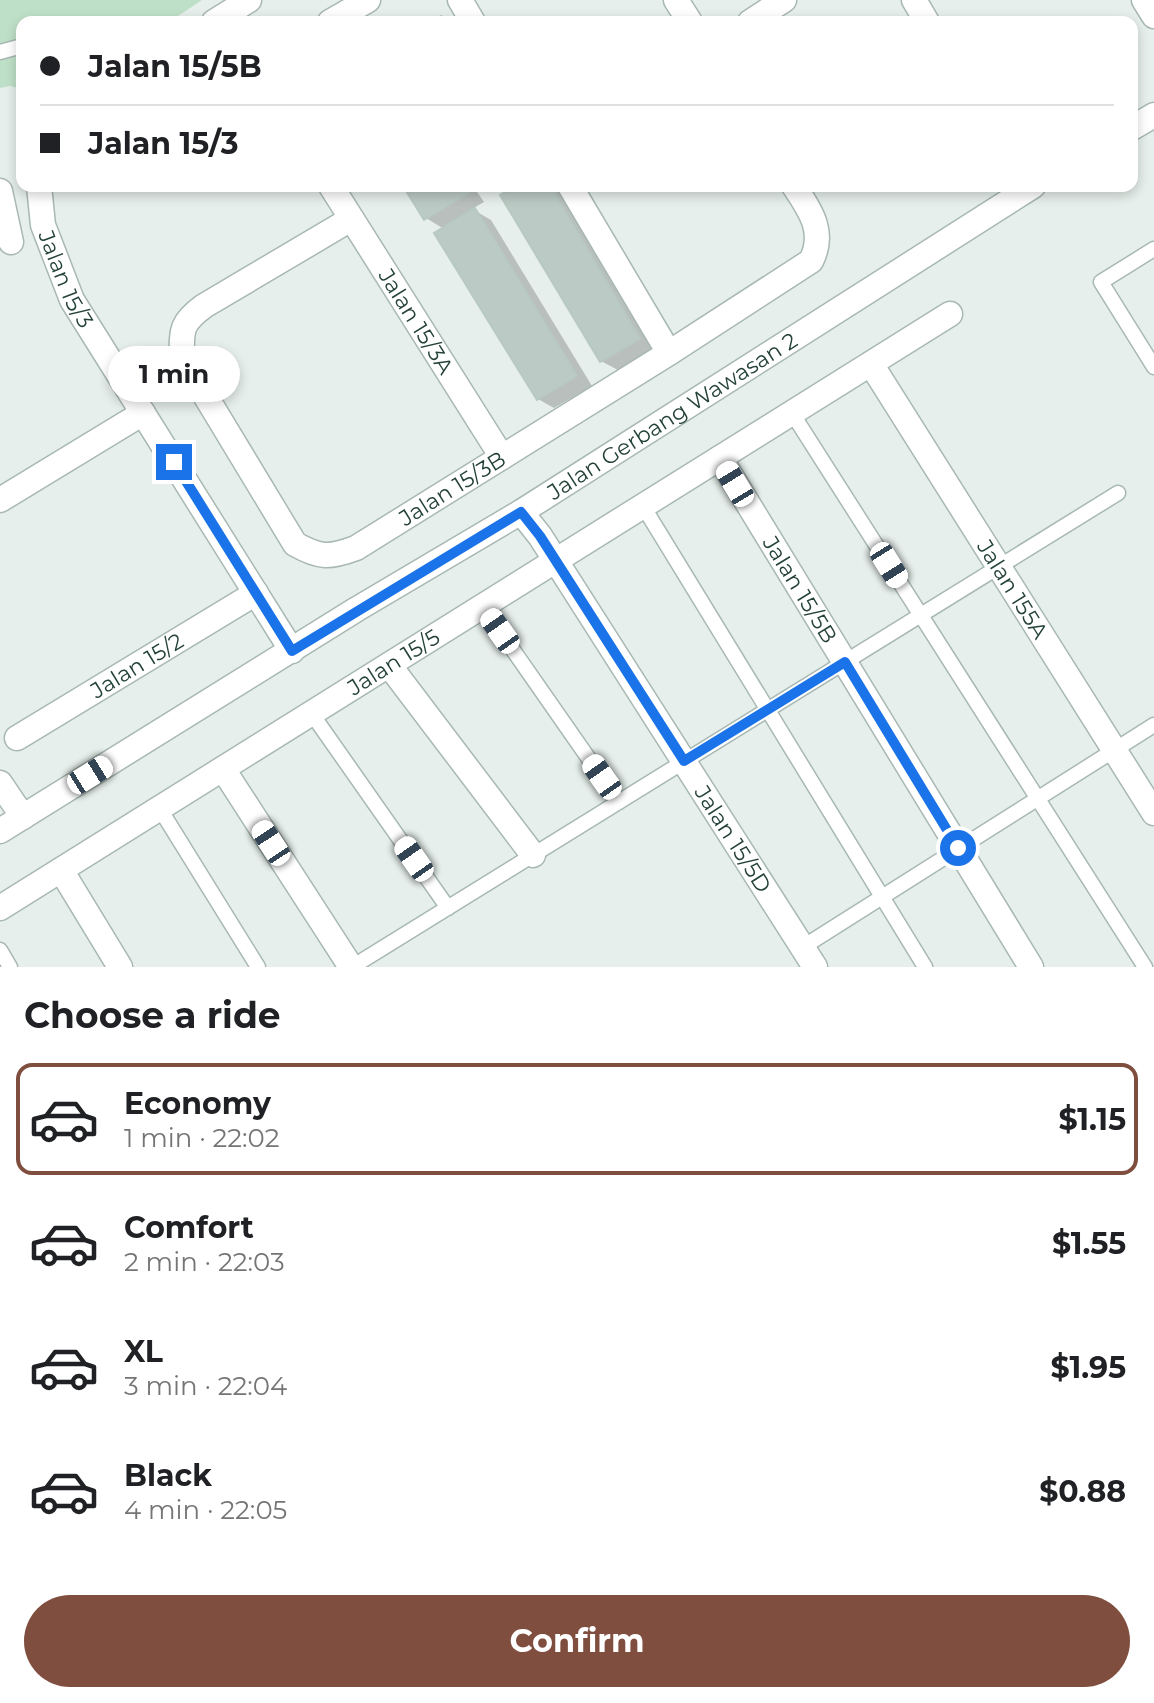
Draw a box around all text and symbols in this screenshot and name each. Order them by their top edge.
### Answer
text: Jalan 15/5B [88,48,262,85]
text: Jalan 15/3 [88,125,239,162]
street label: Jalan 15/3 [33,226,100,333]
street label: Jalan 15/3A [373,263,460,379]
street label: Jalan Gerbang Wawasan 2 [541,326,802,506]
callout: 1 min [108,346,240,402]
text: 1 min [139,358,209,390]
route end [156,444,192,480]
street label: Jalan 15/3B [393,445,510,532]
car [712,457,758,511]
street label: Jalan 15/5B [757,530,843,648]
street label: Jalan 155A [971,534,1054,644]
car [866,538,912,592]
car [476,604,524,658]
street label: Jalan 15/5 [341,623,445,701]
street label: Jalan 15/2 [84,627,188,704]
car [578,750,626,804]
car [63,752,117,798]
street label: Jalan 15/5D [689,779,777,898]
car [248,816,294,870]
route start [940,830,976,866]
car [390,832,438,886]
text: Choose a ride [24,993,281,1037]
icon: car [28,1083,100,1155]
text: Economy [124,1085,271,1122]
text: $1.15 [1058,1101,1126,1138]
text: 1 min · 22:02 [124,1122,280,1154]
icon: car [28,1207,100,1279]
text: Comfort [124,1209,254,1246]
text: $1.55 [1052,1225,1126,1262]
text: 2 min · 22:03 [124,1246,285,1278]
icon: car [28,1331,100,1403]
text: XL [124,1333,163,1370]
text: $1.95 [1051,1349,1126,1386]
text: 3 min · 22:04 [124,1370,287,1402]
icon: car [28,1455,100,1527]
text: Black [124,1457,212,1494]
text: $0.88 [1039,1473,1126,1510]
text: 4 min · 22:05 [124,1494,287,1526]
button: Confirm [24,1595,1130,1687]

